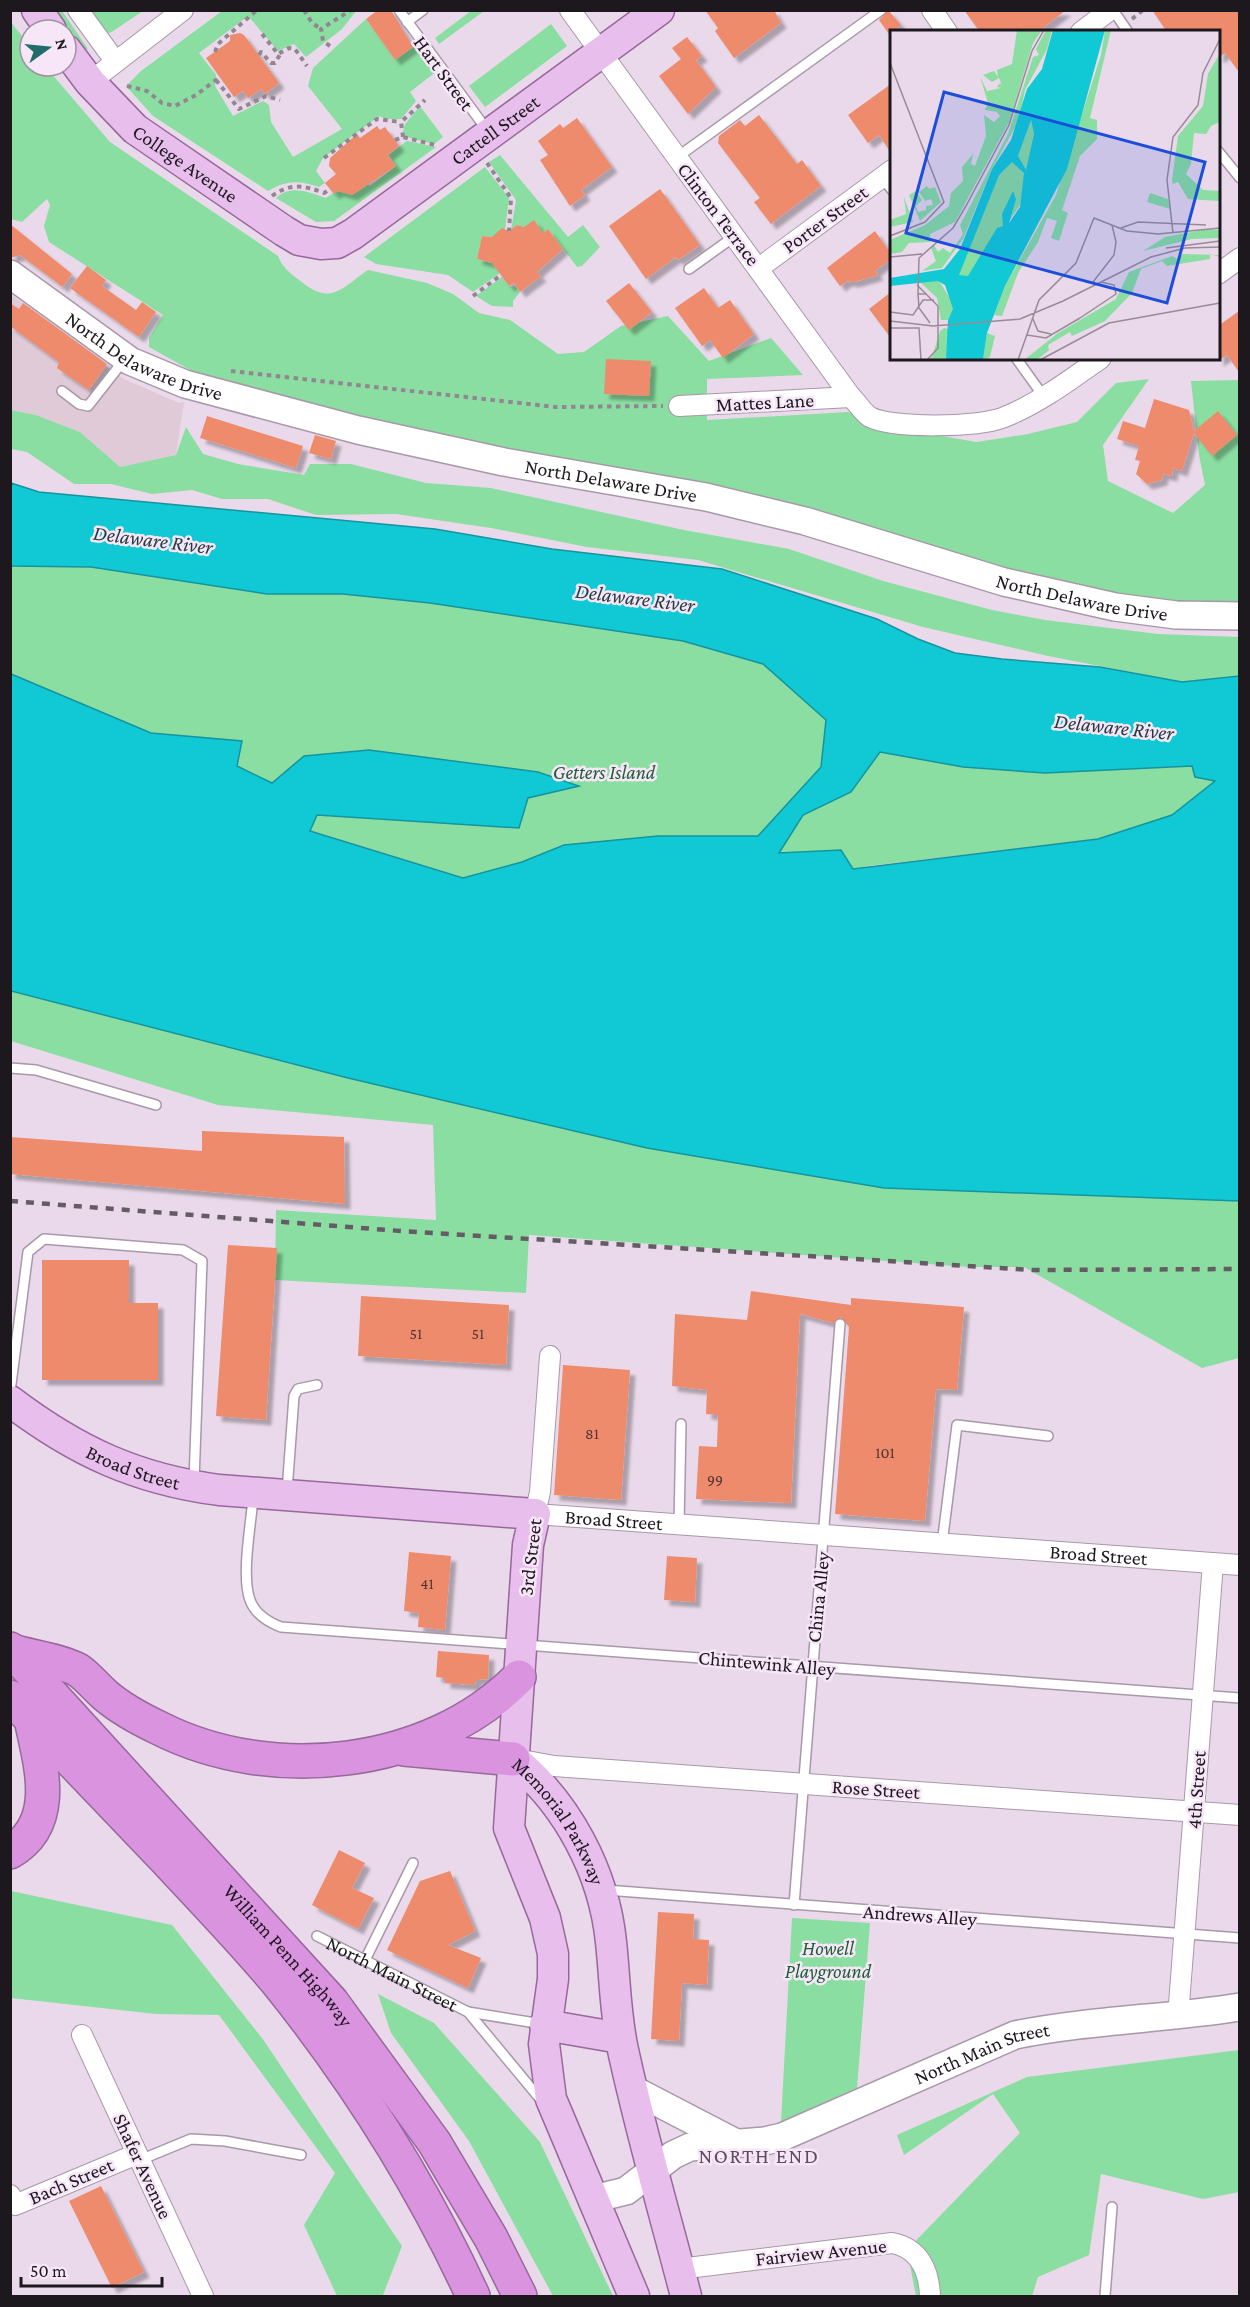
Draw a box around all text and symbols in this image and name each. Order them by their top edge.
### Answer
north arrow [18,18,78,78]
inset map [890,30,1220,360]
street label: Hart Street [410,31,479,115]
text: N [52,37,72,52]
street label: Cattell Street [447,90,544,170]
street label: College Avenue [129,120,242,207]
street label: Clinton Terrace [673,158,765,270]
street label: Porter Street [778,181,872,257]
street label: North Delaware Drive [62,307,225,405]
street label: Mattes Lane [715,388,815,416]
street label: North Delaware Drive [523,455,699,506]
water label: Delaware River [92,521,215,559]
street label: North Delaware Drive [994,569,1169,625]
water label: Delaware River [574,579,697,617]
water label: Delaware River [1053,709,1176,745]
park label: Getters Island [553,761,656,783]
house number: 51 [410,1325,422,1342]
house number: 51 [472,1325,484,1342]
house number: 81 [585,1425,599,1442]
street label: Broad Street [83,1441,182,1494]
house number: 101 [875,1444,895,1461]
house number: 99 [707,1471,723,1488]
street label: Broad Street [564,1505,664,1534]
street label: 3rd Street [514,1517,546,1597]
street label: Broad Street [1049,1540,1149,1569]
street label: China Alley [802,1550,835,1644]
house number: 41 [420,1575,434,1592]
street label: Chintewink Alley [697,1646,837,1681]
street label: 4th Street [1182,1750,1210,1830]
street label: Memorial Parkway [508,1753,609,1889]
street label: Rose Street [831,1775,921,1803]
street label: William Penn Highway [219,1880,358,2032]
street label: Andrews Alley [862,1900,978,1931]
street label: North Main Street [323,1932,461,2016]
park label: Howell Playground [785,1937,872,1983]
street label: North Main Street [911,2018,1051,2089]
street label: Shafer Avenue [109,2110,177,2222]
district label: NORTH END [699,2144,819,2168]
street label: Bach Street [25,2153,117,2209]
street label: Fairview Avenue [754,2234,888,2270]
scale bar [21,2250,162,2288]
text: 50 m [30,2261,67,2281]

